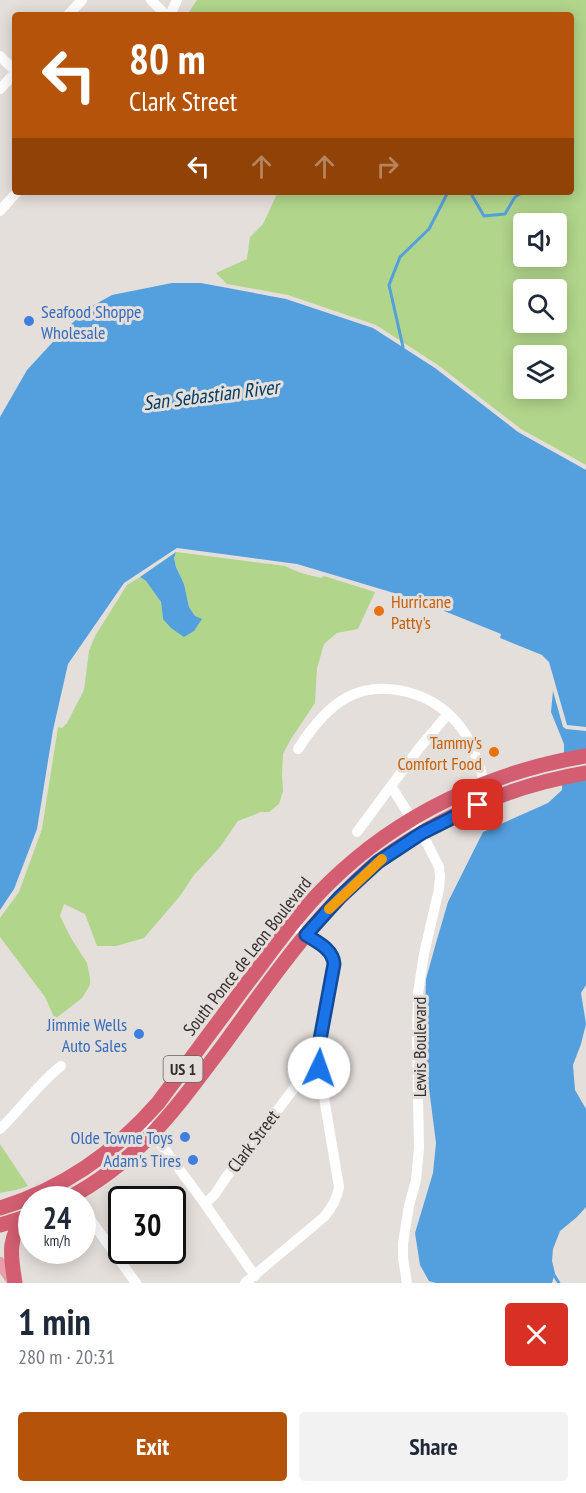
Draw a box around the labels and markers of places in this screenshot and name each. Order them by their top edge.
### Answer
place label: Seafood Shoppe Wholesale [41,300,141,344]
marker: Seafood Shoppe Wholesale [22,314,36,328]
place label: Hurricane Patty's [391,590,451,634]
marker: Hurricane Patty's [372,604,386,618]
place label: Tammy's Comfort Food [398,731,482,775]
marker: Tammy's Comfort Food [487,745,501,759]
pin [452,779,503,830]
place label: Jimmie Wells Auto Sales [46,1013,127,1057]
marker: Jimmie Wells Auto Sales [132,1027,146,1041]
place label: Olde Towne Toys [71,1126,173,1149]
marker: Olde Towne Toys [178,1130,192,1144]
place label: Adam's Tires [104,1149,181,1172]
marker: Adam's Tires [186,1153,200,1167]

